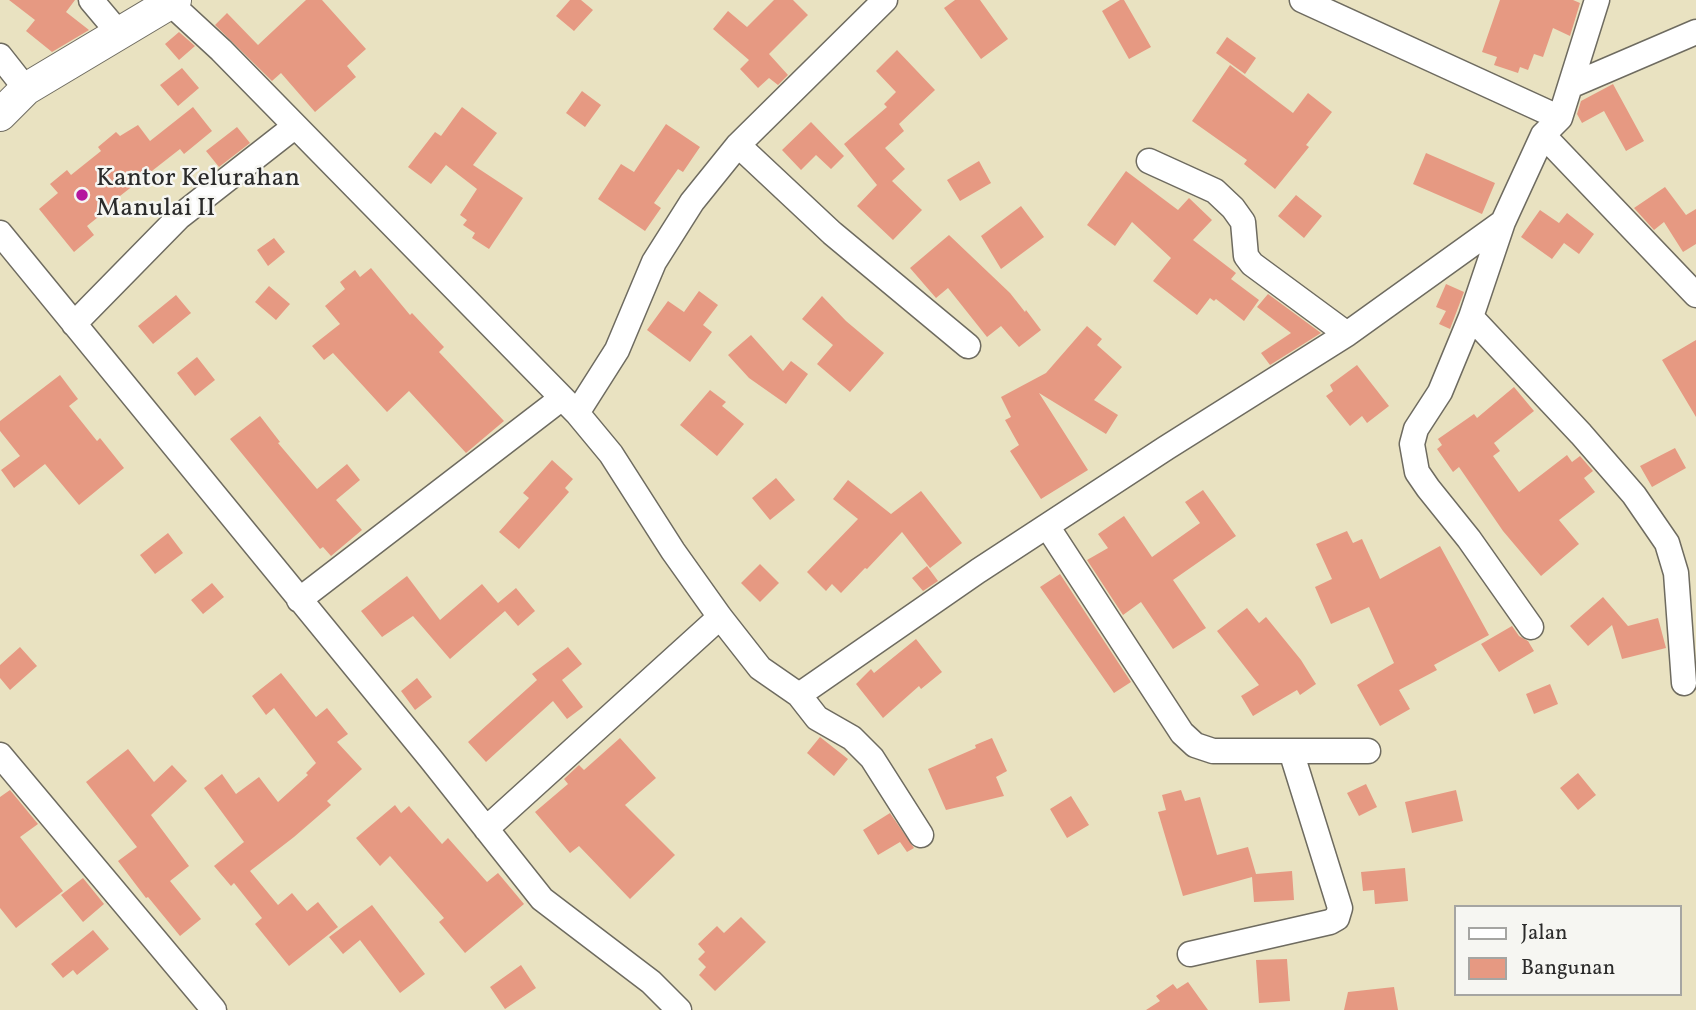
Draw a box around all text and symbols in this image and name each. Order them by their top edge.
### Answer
place label: Kantor Kelurahan Manulai II [96,164,300,226]
marker: Kantor Kelurahan Manulai II [74,187,90,203]
legend [1454,905,1682,996]
text: Jalan [1521,919,1568,948]
text: Bangunan [1521,954,1615,983]

